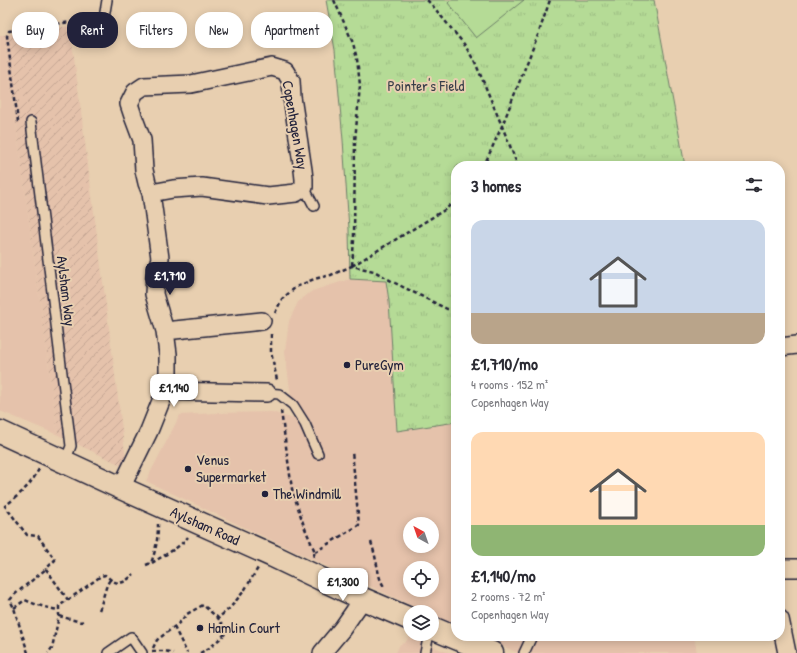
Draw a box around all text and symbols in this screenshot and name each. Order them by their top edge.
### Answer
chip: Buy [12,12,59,48]
chip: Rent [67,12,118,48]
chip: Filters [126,12,187,48]
chip: New [195,12,243,48]
chip: Apartment [251,12,333,48]
park label: Pointer's Field [388,75,465,96]
street label: Copenhagen Way [277,79,314,171]
text: 3 homes [471,174,521,197]
icon: filters [743,174,765,196]
icon: home [582,246,654,318]
street label: Aylsham Way [52,255,81,327]
pin: £1,710 [137,262,203,296]
text: £1,710 [154,266,186,284]
text: £1,710/mo [471,352,538,375]
place label: PureGym [355,354,404,375]
marker: PureGym [342,360,352,370]
pin: £1,140 [141,374,207,408]
text: 4 rooms · 152 m² [471,375,548,393]
text: £1,140 [159,378,189,396]
text: Copenhagen Way [471,393,549,411]
place label: Venus Supermarket [196,449,267,487]
icon: home [582,458,654,530]
marker: Venus Supermarket [183,464,193,474]
place label: The Windmill [273,483,342,504]
marker: The Windmill [260,489,270,499]
street label: Aylsham Road [167,501,243,550]
north arrow [403,517,439,553]
map controls [403,517,439,641]
button: locate [403,561,439,597]
text: £1,140/mo [471,564,536,587]
pin: £1,300 [310,568,376,602]
text: £1,300 [327,572,359,590]
text: 2 rooms · 72 m² [471,587,545,605]
button: layers [403,605,439,641]
text: Copenhagen Way [471,605,549,623]
place label: Hamlin Court [208,617,281,638]
marker: Hamlin Court [195,623,205,633]

